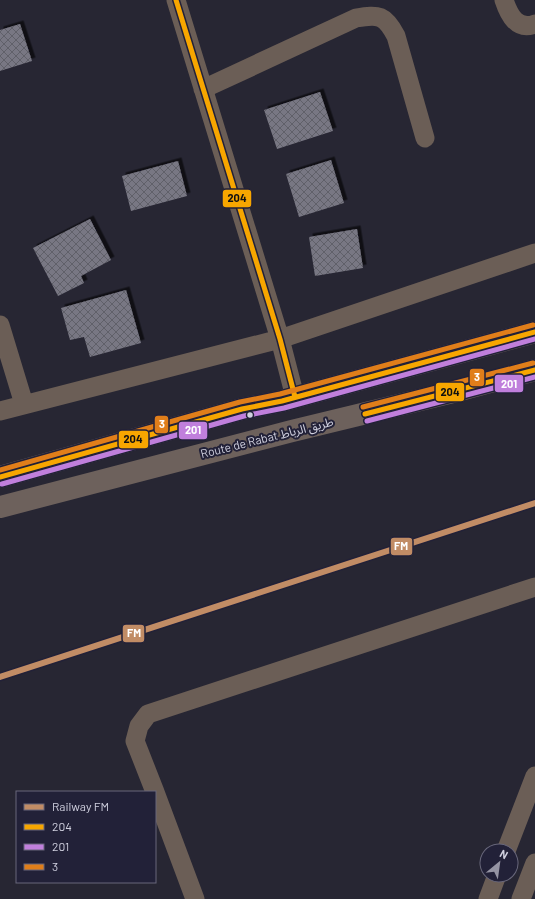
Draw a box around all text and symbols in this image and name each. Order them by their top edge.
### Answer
line badge: 204 [222,189,252,208]
text: 204 [227,191,247,204]
line badge: 3 [469,368,485,387]
text: 3 [474,370,480,383]
line badge: 201 [494,374,524,393]
text: 201 [501,377,517,390]
line badge: 204 [435,382,465,402]
text: 204 [440,385,460,398]
unlabelled marker [245,410,255,420]
street label: Route de Rabat طريق الرباط [199,414,335,462]
line badge: 3 [154,415,169,434]
text: 3 [159,417,165,430]
line badge: 201 [178,421,208,440]
text: 201 [185,423,201,436]
line badge: 204 [118,430,149,449]
text: 204 [123,432,143,445]
line badge: FM [390,537,413,556]
text: FM [394,539,408,552]
line badge: FM [122,624,145,643]
text: FM [127,626,141,639]
legend [16,791,156,883]
text: Railway FM [52,799,109,813]
text: 204 [52,819,72,833]
text: 201 [52,839,69,853]
north arrow [479,843,519,883]
text: N [498,846,510,861]
text: 3 [52,859,58,873]

